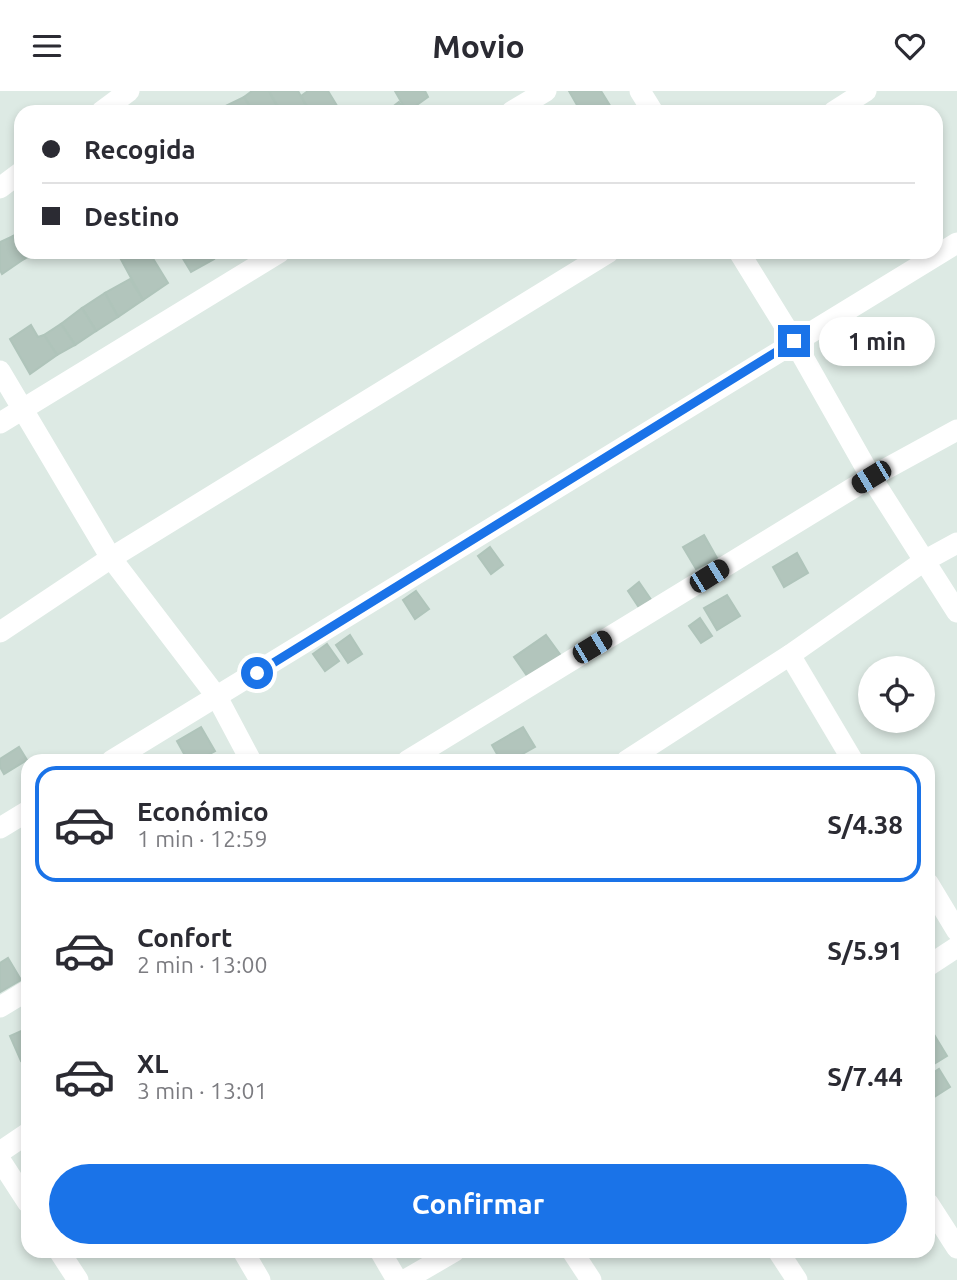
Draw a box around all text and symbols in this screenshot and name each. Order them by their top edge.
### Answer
icon: menu [28,27,66,65]
icon: heart [891,27,929,65]
text: Movio [432,28,525,64]
text: Recogida [84,135,196,164]
text: Destino [84,202,180,231]
callout: 1 min [818,317,934,365]
route end [778,325,810,357]
text: 1 min [848,329,906,354]
car [848,457,895,497]
car [686,556,733,596]
car [569,627,616,667]
map controls [858,656,935,733]
button: locate [858,656,935,733]
route start [241,657,273,689]
icon: car [53,793,116,856]
text: Económico [137,797,269,826]
text: S/4.38 [827,810,903,839]
text: 1 min · 12:59 [137,826,268,851]
icon: car [53,919,116,982]
text: Confort [137,923,232,952]
text: S/5.91 [827,936,903,965]
text: 2 min · 13:00 [137,952,268,977]
icon: car [53,1045,116,1108]
text: XL [137,1049,168,1078]
text: S/7.44 [827,1062,903,1091]
text: 3 min · 13:01 [137,1078,268,1103]
button: Confirmar [49,1164,907,1244]

